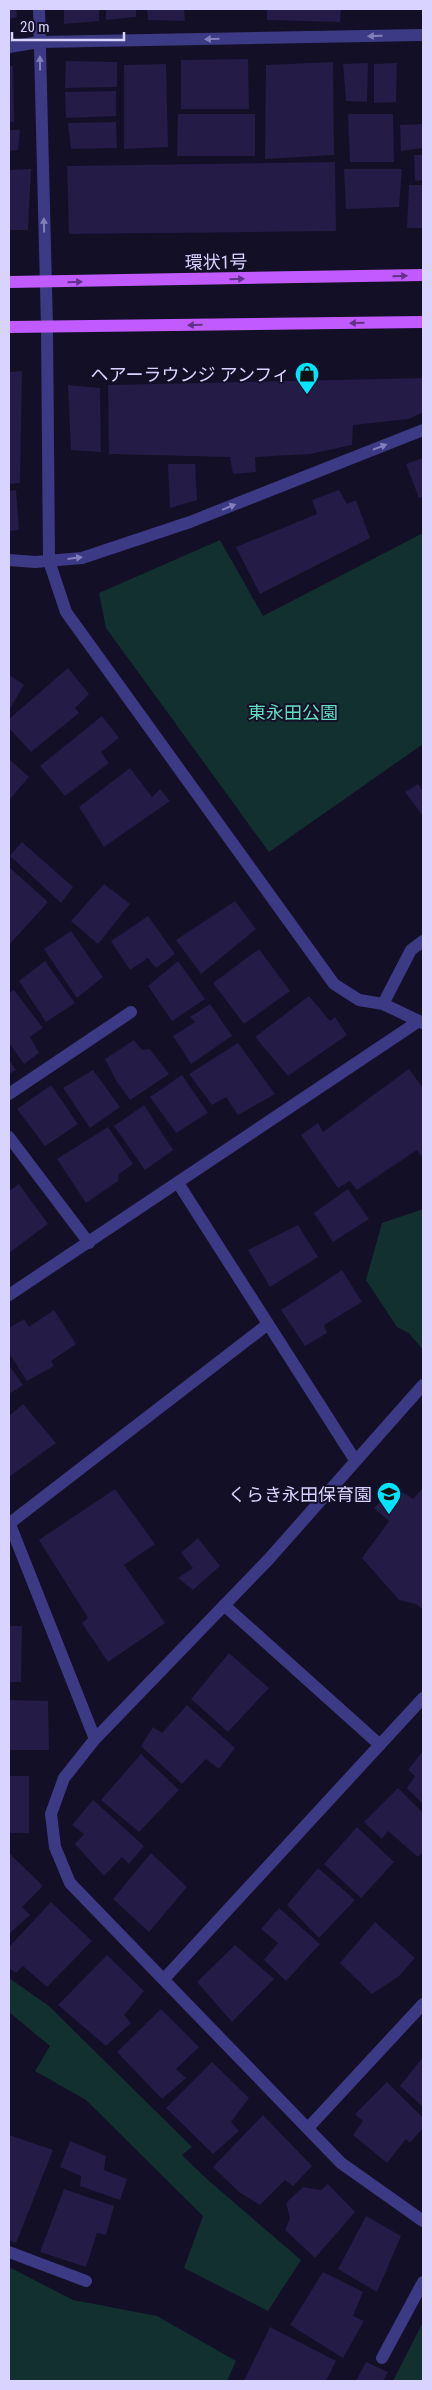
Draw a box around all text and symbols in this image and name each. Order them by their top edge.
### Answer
scale bar [12,10,125,42]
text: 20 m [20,18,50,36]
one-way arrow [366,32,382,40]
one-way arrow [204,35,220,43]
one-way arrow [35,55,43,71]
one-way arrow [40,217,48,233]
street label: 環状1号 [184,251,248,273]
one-way arrow [392,272,408,280]
one-way arrow [230,275,246,283]
one-way arrow [67,278,83,286]
one-way arrow [349,319,365,327]
one-way arrow [186,321,202,329]
shop icon: ヘアーラウンジ アンフィ [294,361,320,395]
place label: ヘアーラウンジ アンフィ [91,364,290,385]
one-way arrow [372,442,387,450]
one-way arrow [221,502,236,510]
one-way arrow [67,554,83,562]
park label: 東永田公園 [248,702,338,723]
school or university icon: くらき永田保育園 [376,1481,402,1515]
place label: くらき永田保育園 [228,1484,372,1505]

